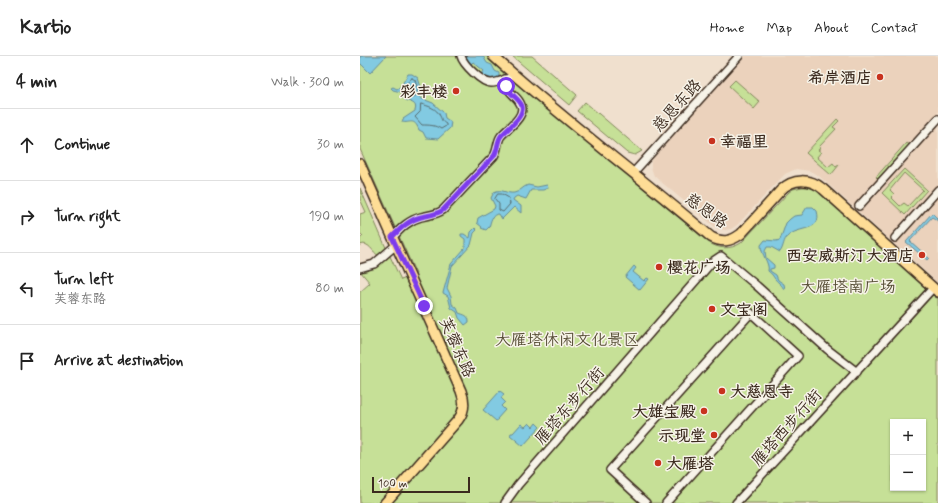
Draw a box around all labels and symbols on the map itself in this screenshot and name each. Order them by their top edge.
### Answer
place label: 希岸酒店 [808,68,872,89]
marker: 希岸酒店 [875,72,885,82]
street label: 慈恩东路 [648,75,706,137]
route start [497,77,515,95]
place label: 彩丰楼 [400,82,448,103]
marker: 彩丰楼 [451,86,461,96]
place label: 幸福里 [720,132,768,153]
marker: 幸福里 [707,136,717,146]
street label: 慈恩路 [681,189,732,234]
place label: 西安威斯汀大酒店 [786,246,914,267]
marker: 西安威斯汀大酒店 [917,250,927,260]
place label: 樱花广场 [667,258,731,279]
marker: 樱花广场 [654,262,664,272]
park label: 大雁塔南广场 [800,277,896,298]
route end [415,297,433,315]
place label: 文宝阁 [720,300,768,321]
marker: 文宝阁 [707,304,717,314]
street label: 芙蓉东路 [434,314,479,381]
park label: 大雁塔休闲文化景区 [495,330,639,351]
street label: 雁塔东步行街 [531,363,610,449]
place label: 大慈恩寺 [730,382,794,403]
street label: 雁塔西步行街 [747,385,827,471]
marker: 大慈恩寺 [717,386,727,396]
place label: 大雄宝殿 [632,402,696,423]
marker: 大雄宝殿 [699,406,709,416]
place label: 示现堂 [658,426,706,447]
marker: 示现堂 [709,430,719,440]
place label: 大雁塔 [666,454,714,475]
marker: 大雁塔 [653,458,663,468]
scale bar [372,475,470,494]

